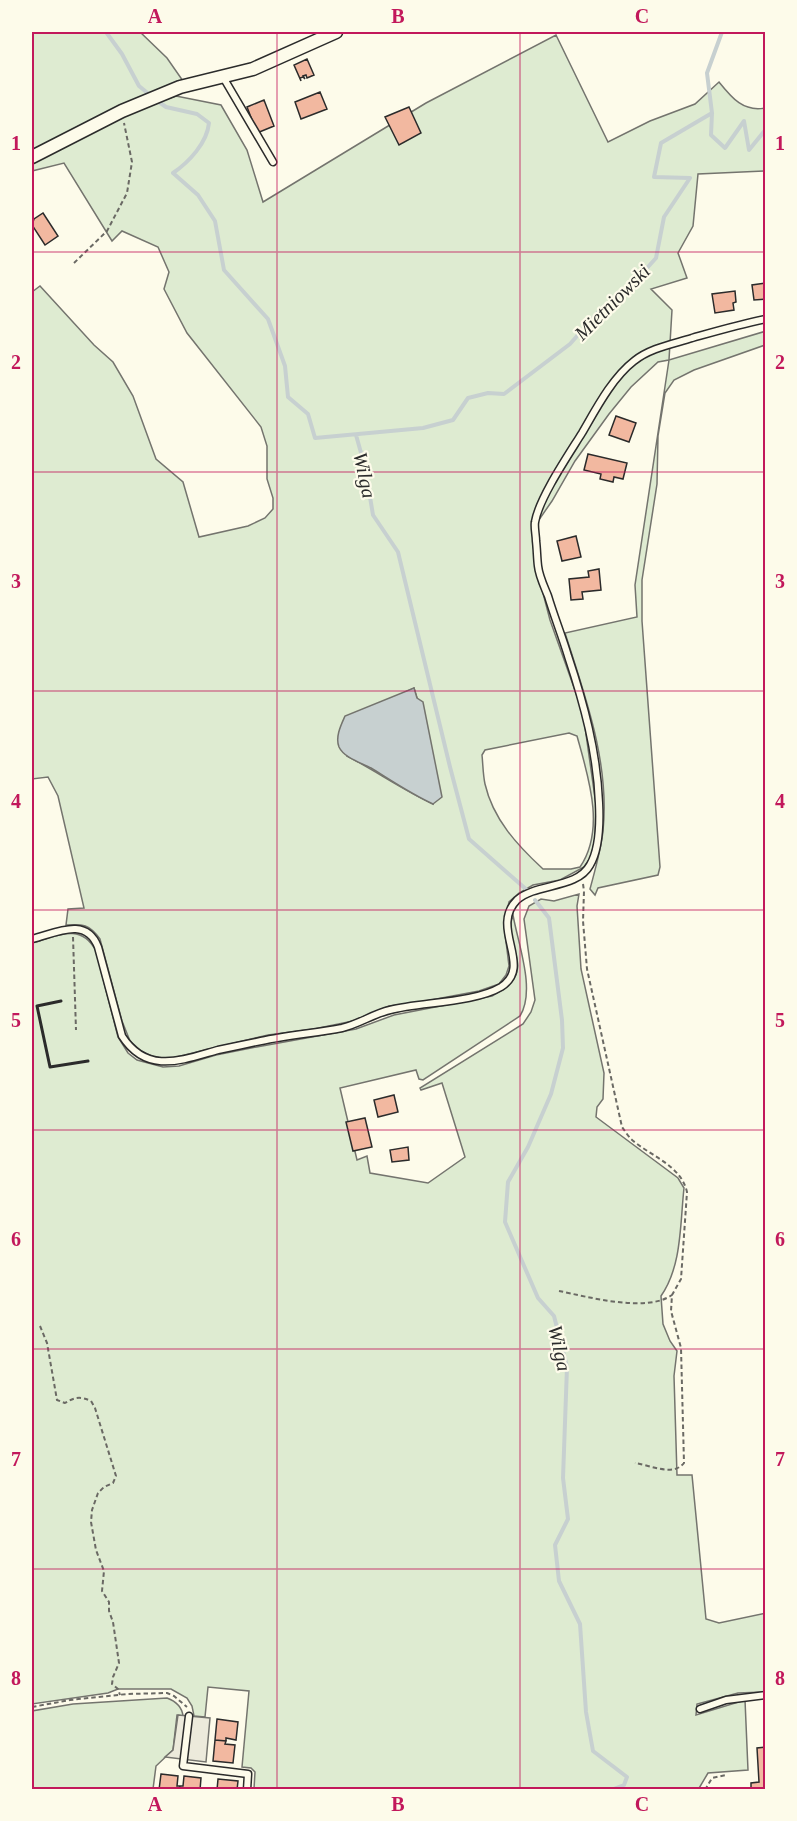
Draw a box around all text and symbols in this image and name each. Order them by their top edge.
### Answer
text: A [148,5,163,27]
text: B [391,5,405,27]
text: C [635,5,649,27]
text: 1 [11,132,21,154]
text: 1 [775,132,785,154]
water label: Mietniowski [569,260,654,345]
text: 2 [11,351,21,373]
text: 2 [775,351,785,373]
water label: Wilga [348,450,381,500]
text: 3 [11,570,21,592]
text: 3 [775,570,785,592]
text: 4 [11,790,21,812]
text: 4 [775,790,785,812]
text: 5 [11,1009,21,1031]
text: 5 [775,1009,785,1031]
text: 6 [11,1228,21,1250]
text: 6 [775,1228,785,1250]
water label: Wilga [543,1323,576,1373]
text: 7 [11,1448,21,1470]
text: 7 [775,1448,785,1470]
text: 8 [11,1667,21,1689]
text: 8 [775,1667,785,1689]
text: A [148,1793,163,1815]
text: B [391,1793,405,1815]
text: C [635,1793,649,1815]

